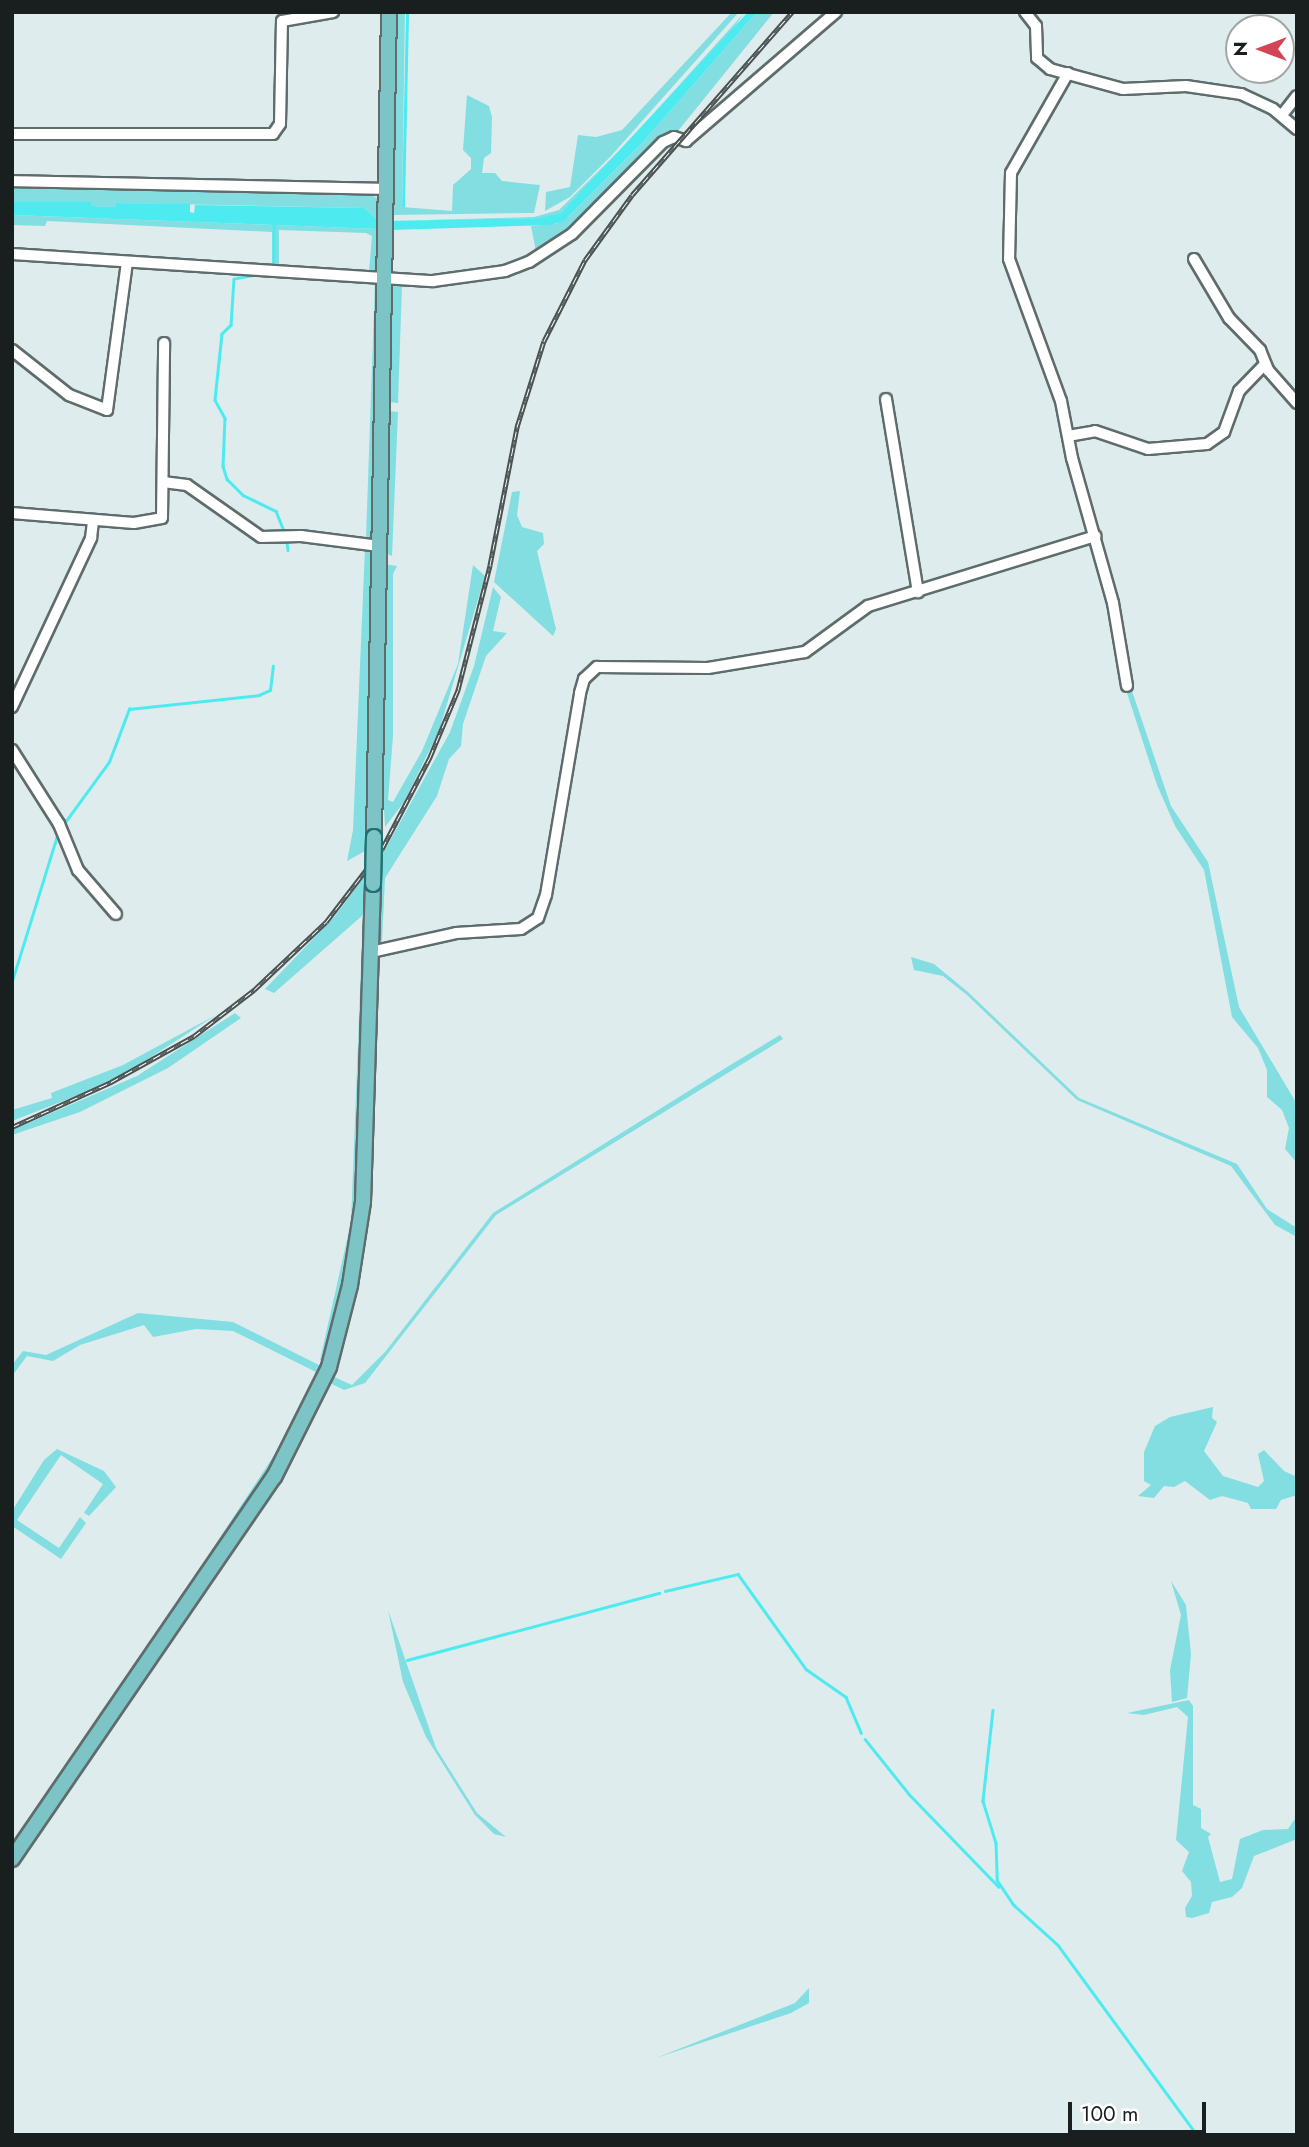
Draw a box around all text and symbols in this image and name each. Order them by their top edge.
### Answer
north arrow [1225,14,1295,84]
text: N [1227,41,1254,57]
scale bar [1071,2088,1209,2132]
text: 100 m [1081,2099,1138,2129]

